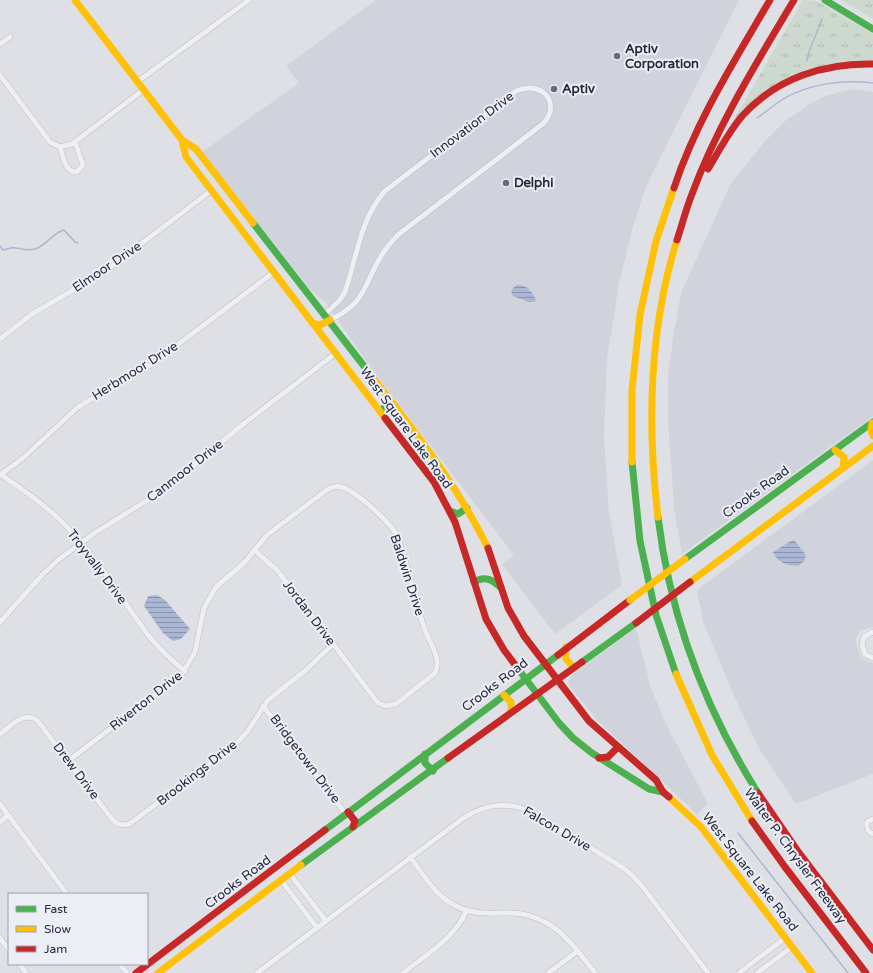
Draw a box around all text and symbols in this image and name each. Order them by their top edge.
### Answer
place label: Aptiv Corporation [625,41,699,72]
marker: Aptiv Corporation [612,51,622,61]
place label: Aptiv [562,81,595,97]
marker: Aptiv [549,84,559,94]
street label: Innovation Drive [427,88,517,162]
place label: Delphi [514,175,553,191]
marker: Delphi [501,178,511,188]
street label: Elmoor Drive [70,238,144,296]
street label: Herbmoor Drive [89,338,181,404]
street label: West Square Lake Road [356,364,456,492]
street label: Canmoor Drive [144,436,226,506]
street label: Crooks Road [719,462,793,522]
street label: Troyvally Drive [64,526,130,608]
street label: Baldwin Drive [386,532,428,618]
street label: Jordan Drive [279,577,339,649]
street label: Crooks Road [459,655,531,715]
street label: Riverton Drive [107,668,185,734]
street label: Bridgetown Drive [266,711,344,807]
street label: Brookings Drive [154,737,240,809]
street label: Drew Drive [49,739,103,803]
street label: Walter P. Chrysler Freeway [740,785,850,927]
street label: Falcon Drive [520,803,594,855]
street label: West Square Lake Road [699,809,801,935]
street label: Crooks Road [202,852,274,912]
legend [8,893,148,965]
text: Fast [44,902,68,916]
text: Slow [44,922,71,936]
text: Jam [44,942,67,956]

